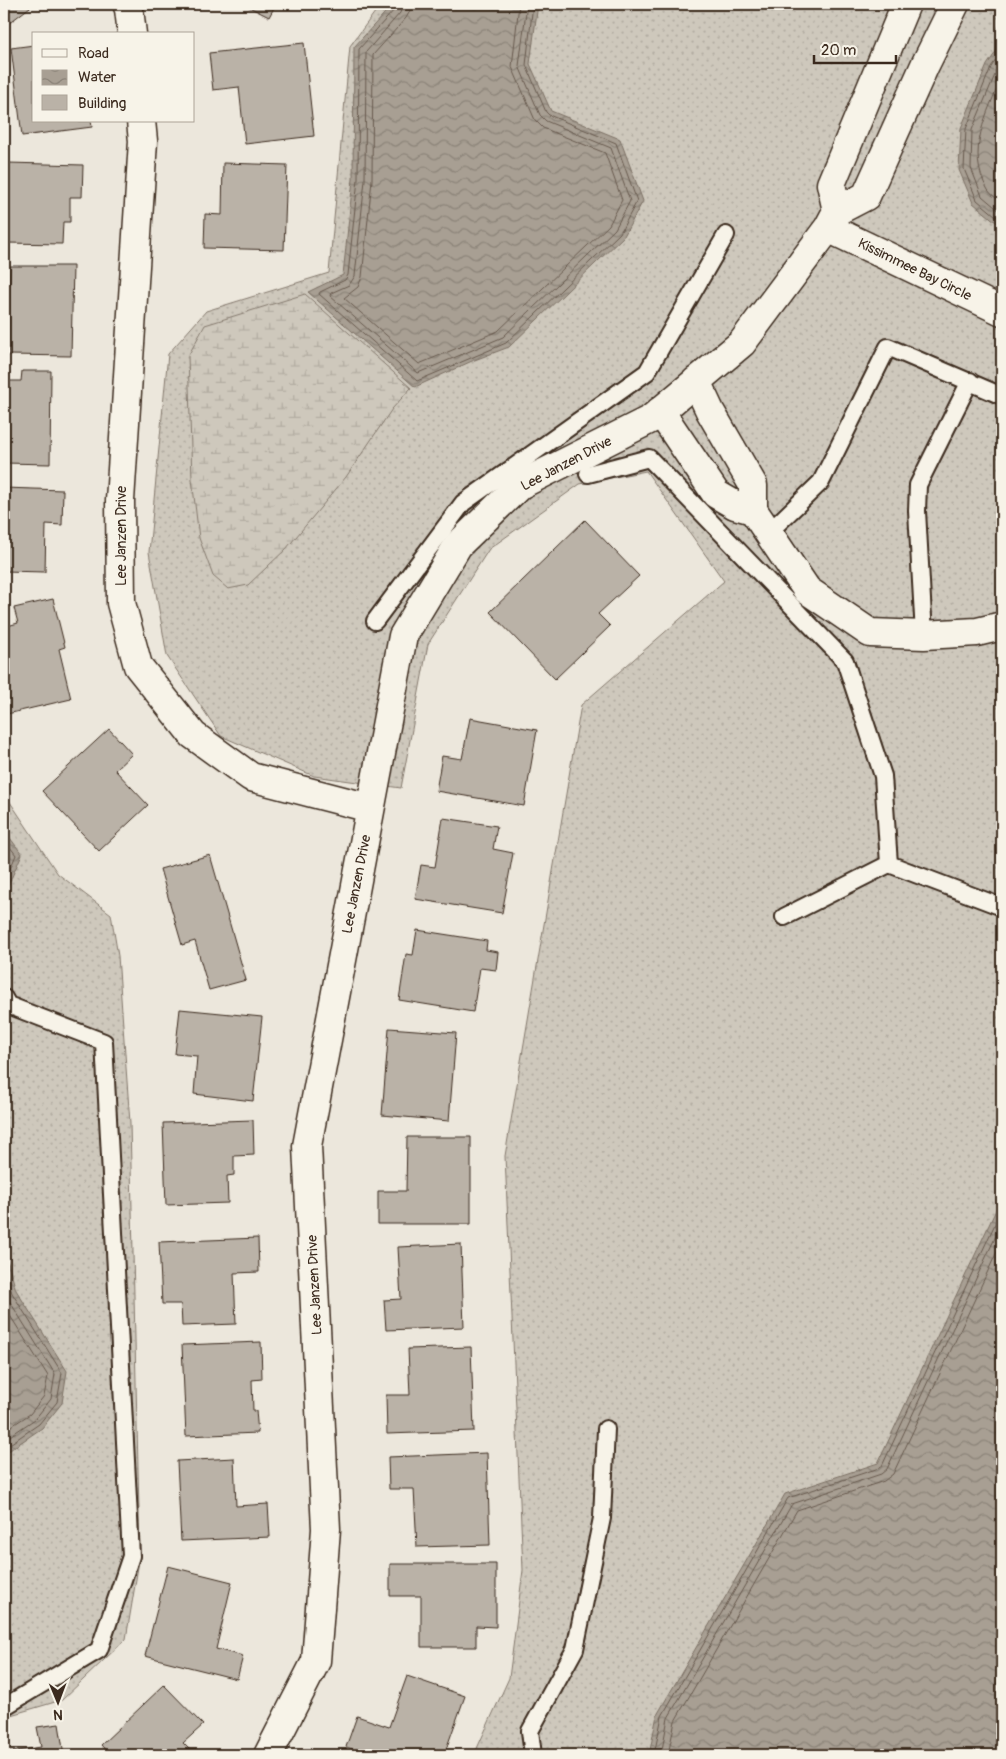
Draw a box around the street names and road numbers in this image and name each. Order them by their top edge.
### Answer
street label: Kissimmee Bay Circle [855,235,974,304]
street label: Lee Janzen Drive [518,432,615,494]
street label: Lee Janzen Drive [113,486,130,586]
street label: Lee Janzen Drive [339,833,374,935]
street label: Lee Janzen Drive [303,1234,326,1335]

